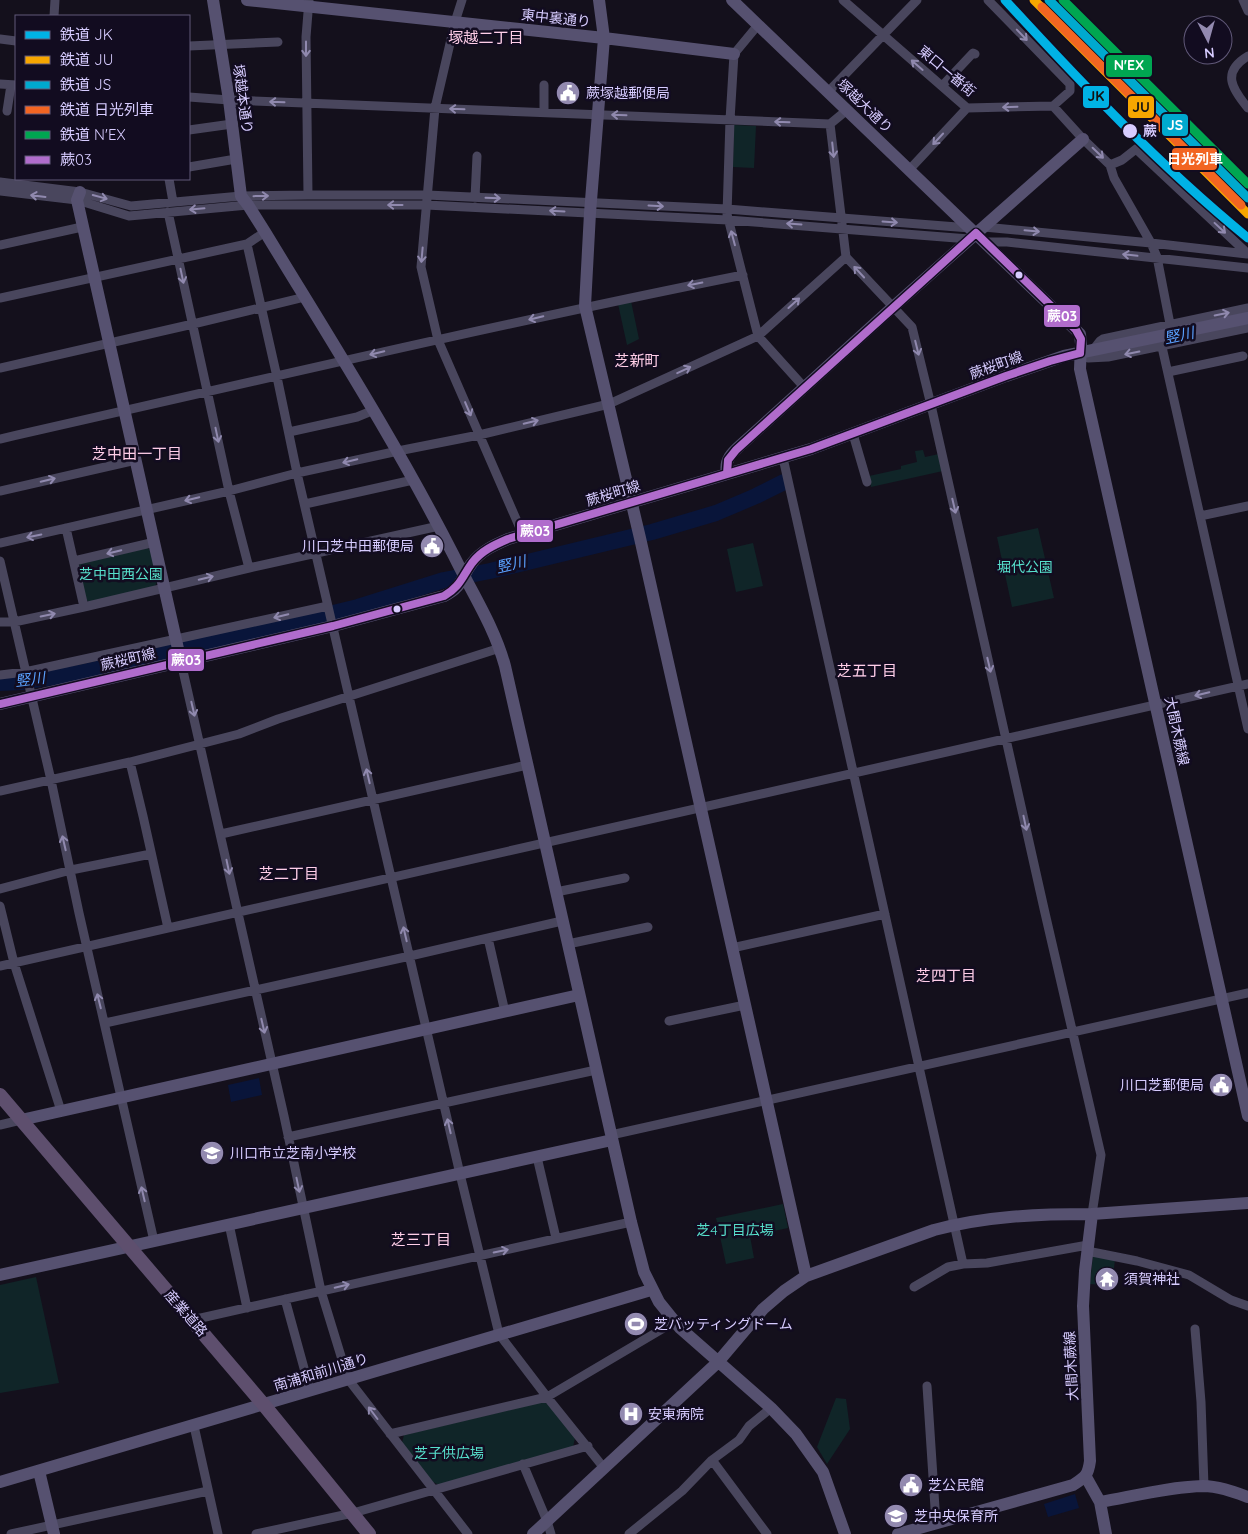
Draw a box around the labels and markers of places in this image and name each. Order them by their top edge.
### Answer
public building icon: 蕨塚越郵便局 [555,80,581,106]
place label: 蕨塚越郵便局 [586,84,670,102]
marker: 蕨 [1121,122,1139,140]
place label: 蕨 [1143,122,1157,140]
unlabelled marker [1014,270,1024,280]
public building icon: 川口芝中田郵便局 [419,533,445,559]
place label: 川口芝中田郵便局 [302,537,414,555]
unlabelled marker [392,604,402,614]
public building icon: 川口芝郵便局 [1208,1072,1234,1098]
place label: 川口芝郵便局 [1120,1076,1204,1094]
school or university icon: 川口市立芝南小学校 [199,1140,225,1166]
place label: 川口市立芝南小学校 [230,1144,356,1162]
temple icon: 須賀神社 [1094,1266,1120,1292]
place label: 須賀神社 [1124,1270,1180,1288]
sports icon: 芝バッティングドーム [623,1311,649,1337]
place label: 芝バッティングドーム [654,1315,793,1333]
hospital icon: 安東病院 [618,1401,644,1427]
place label: 安東病院 [648,1405,704,1423]
public building icon: 芝公民館 [898,1472,924,1498]
place label: 芝公民館 [928,1476,984,1494]
school or university icon: 芝中央保育所 [883,1503,909,1529]
place label: 芝中央保育所 [914,1507,998,1525]

